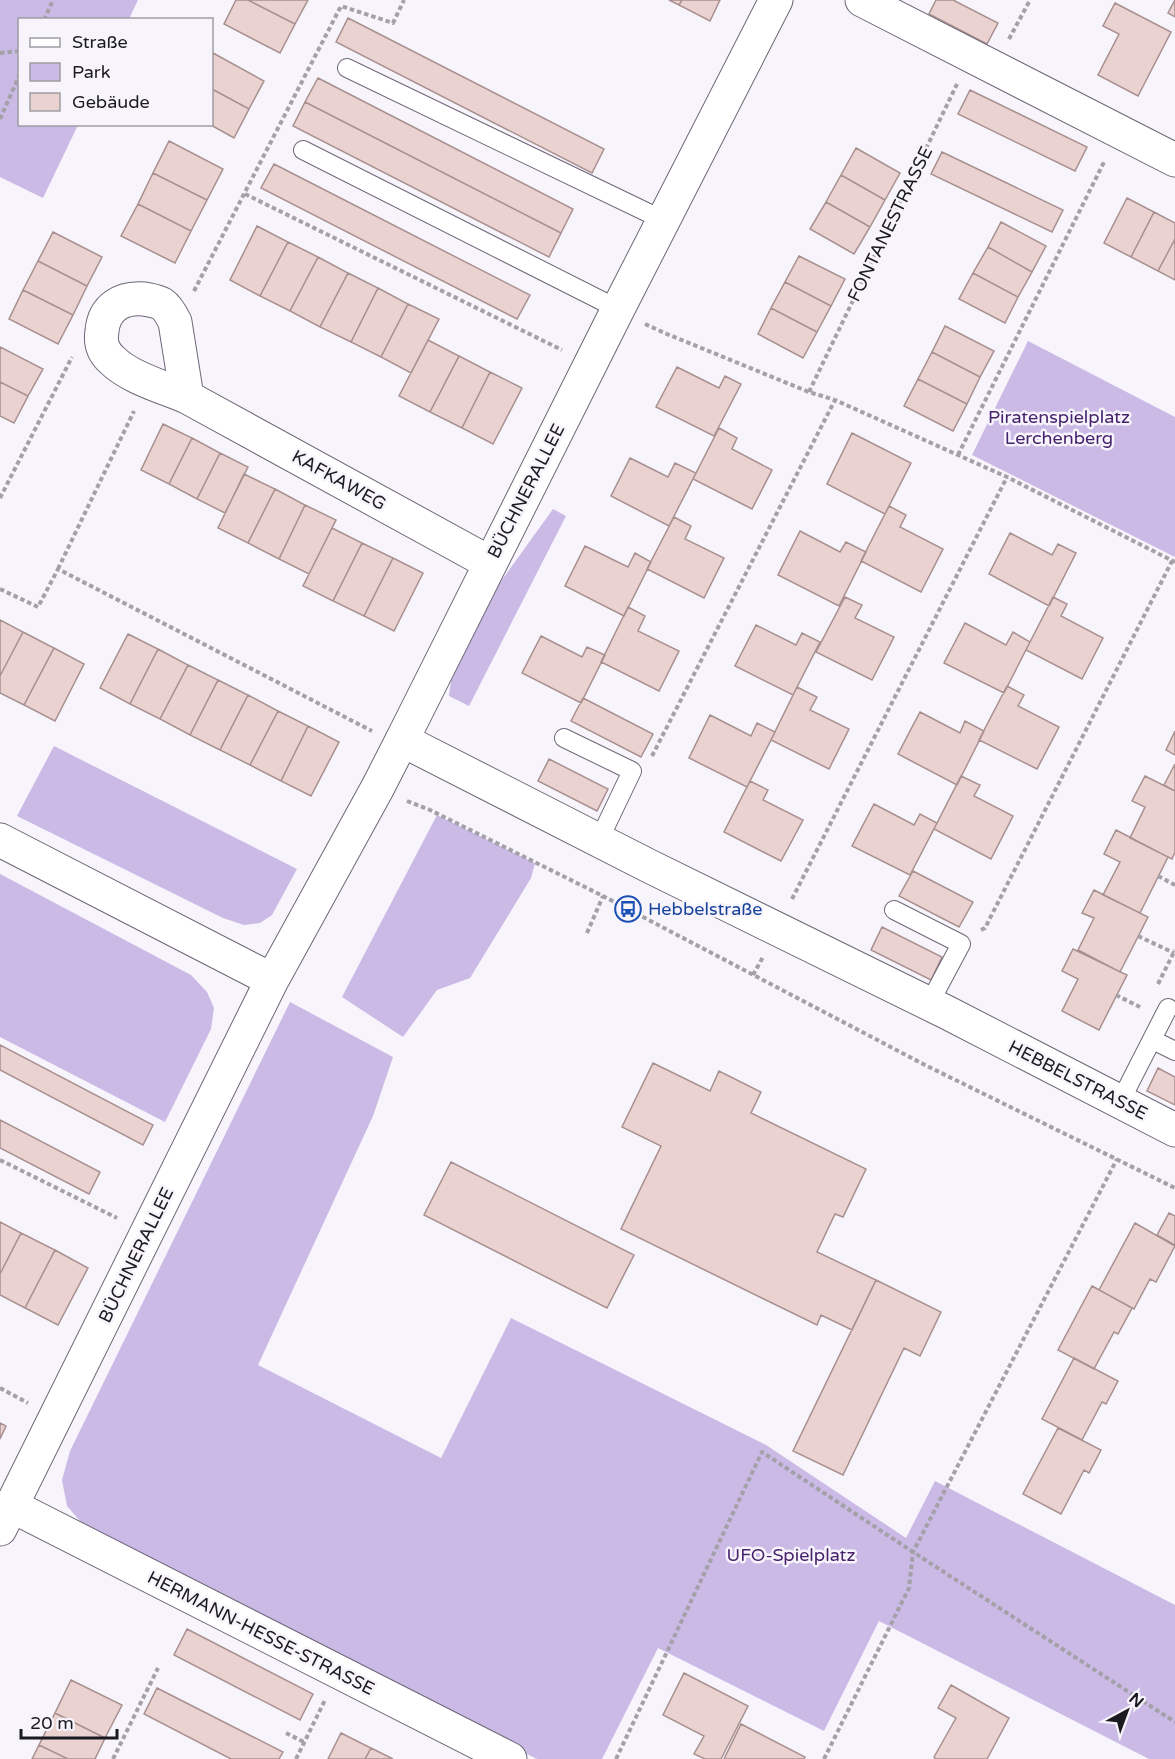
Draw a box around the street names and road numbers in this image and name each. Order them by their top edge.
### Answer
street label: FONTANESTRASSE [843,143,937,305]
street label: BÜCHNERALLEE [483,420,569,562]
street label: KAFKAWEG [288,445,390,515]
street label: HEBBELSTRASSE [1005,1035,1151,1125]
street label: BÜCHNERALLEE [94,1184,178,1326]
street label: HERMANN-HESSE-STRASSE [144,1566,378,1700]

